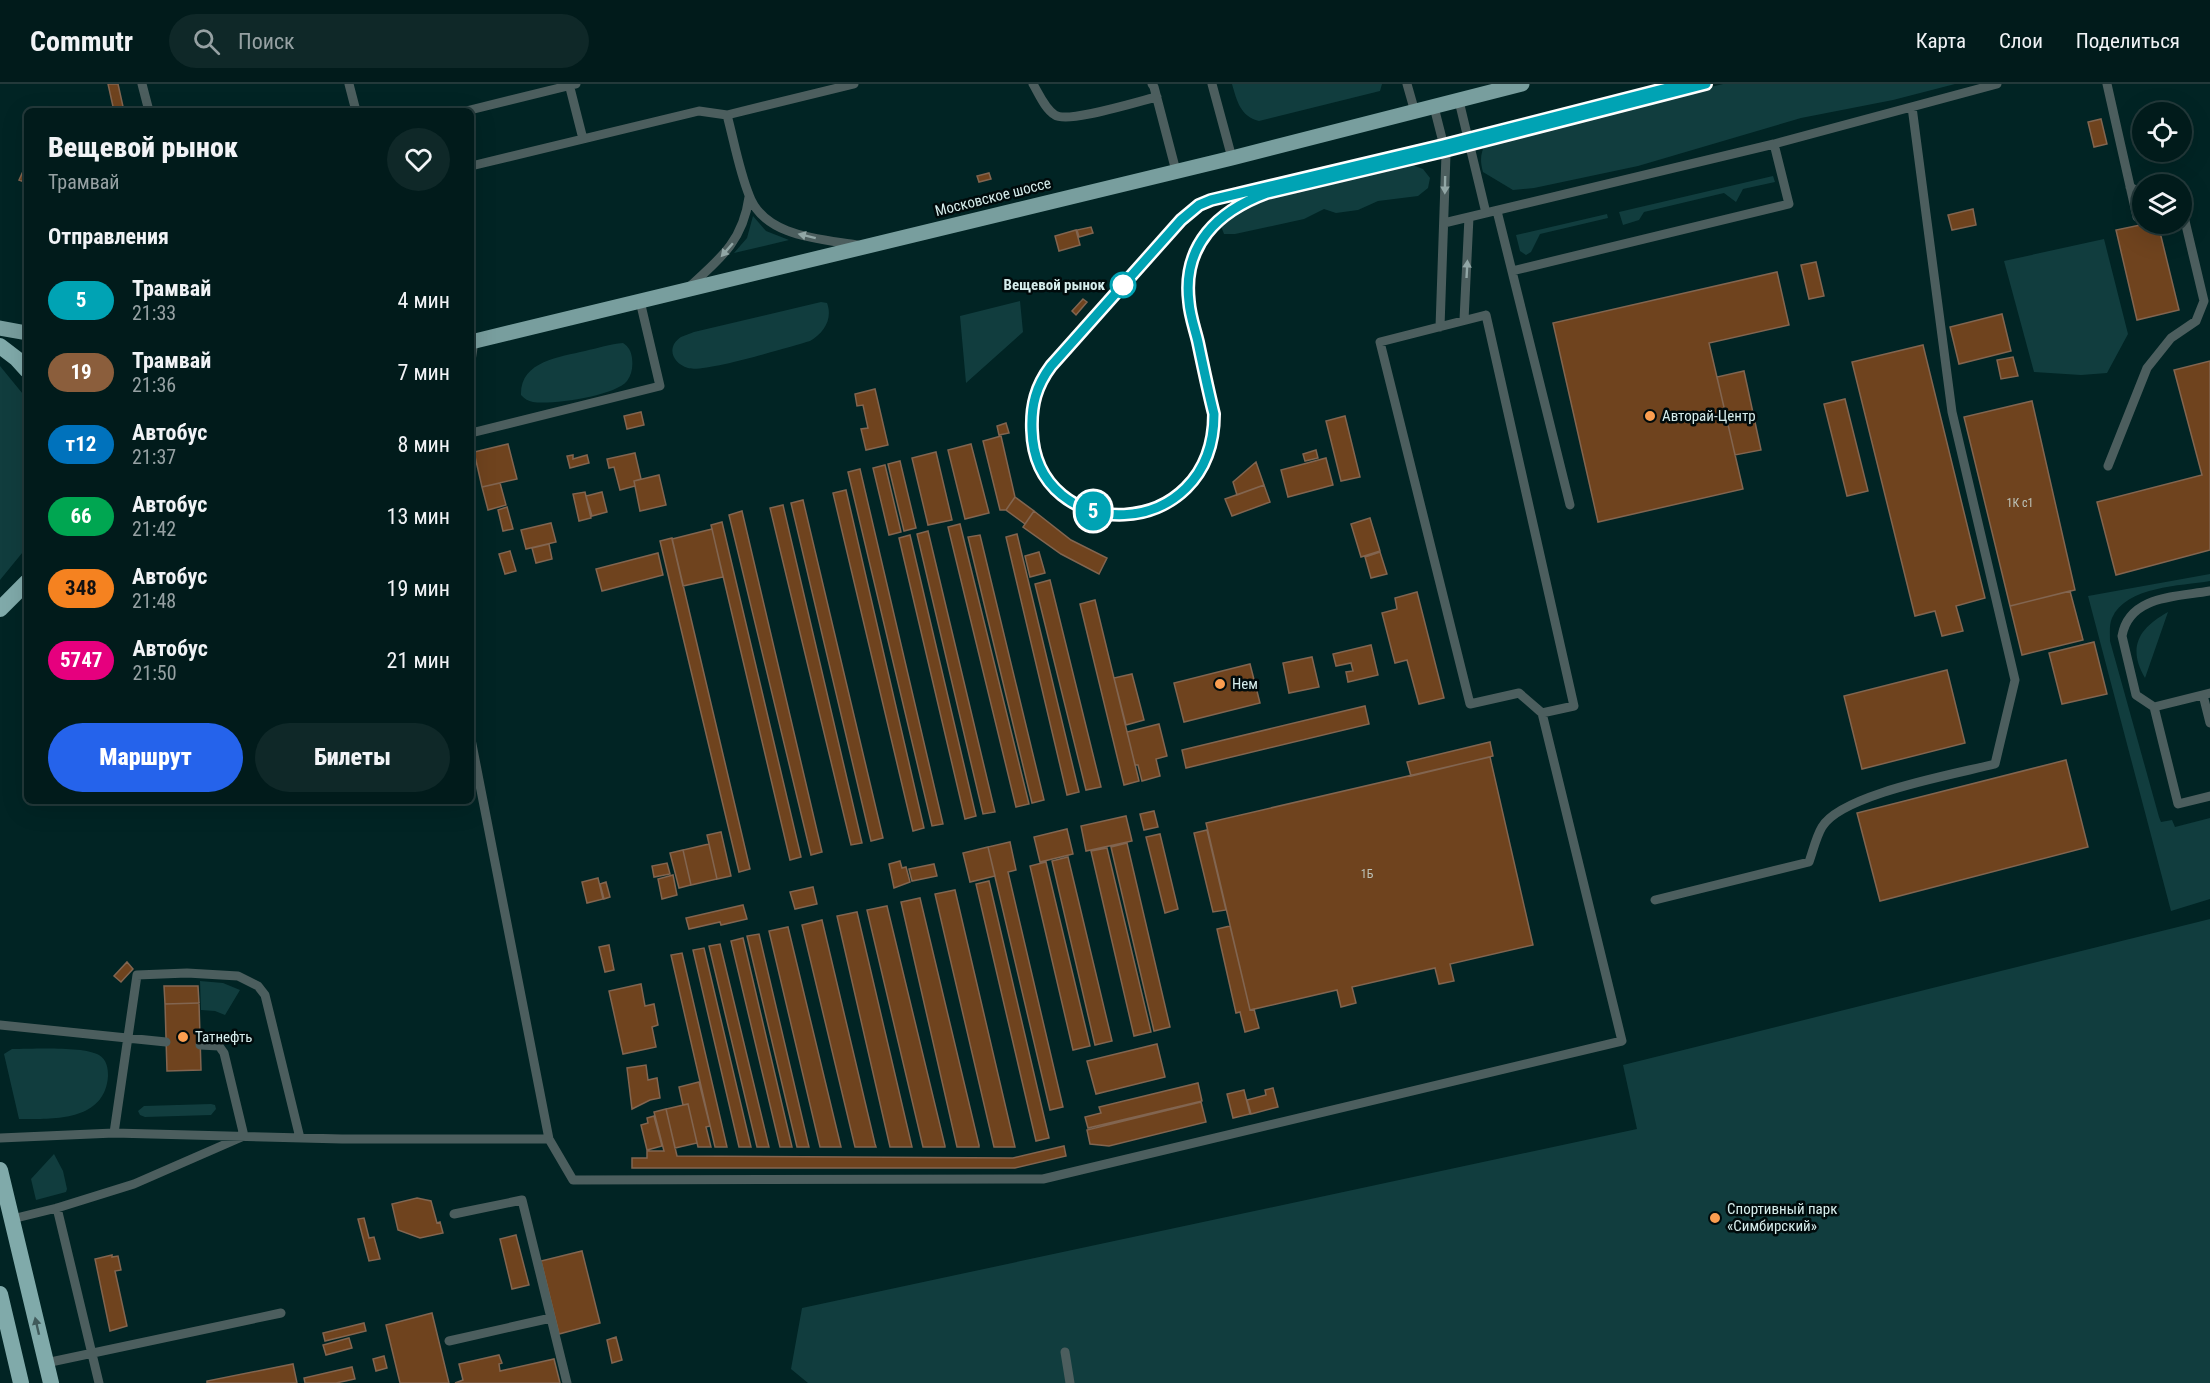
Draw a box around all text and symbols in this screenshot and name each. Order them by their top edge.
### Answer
search box [169,14,589,68]
text: Commutr [30,25,133,58]
icon: search [190,25,223,58]
text: Поиск [238,29,295,54]
text: Карта [1916,29,1966,53]
text: Слои [1999,29,2043,53]
text: Поделиться [2076,29,2180,53]
map controls [2132,102,2192,234]
button: locate [2132,102,2192,162]
button: heart [387,128,450,191]
text: Вещевой рынок [48,131,238,164]
text: Трамвай [48,170,120,194]
street label: Московское шоссе [933,174,1053,220]
button: layers [2132,174,2192,234]
one-way arrow [1440,176,1450,195]
text: Отправления [48,224,169,249]
one-way arrow [798,231,816,240]
one-way arrow [721,242,734,257]
one-way arrow [1462,259,1471,278]
marker: Вещевой рынок [1110,272,1136,298]
text: Трамвай [132,276,211,301]
place label: Вещевой рынок [1004,276,1105,294]
text: 5 [76,288,86,312]
text: 4 мин [397,288,450,313]
text: 21:33 [132,301,176,325]
text: Трамвай [132,348,211,373]
text: 19 [70,360,92,384]
text: 7 мин [397,360,450,385]
text: 21:36 [132,373,176,397]
place label: Авторай-Центр [1662,407,1756,425]
marker: Авторай-Центр [1643,409,1657,423]
text: Автобус [132,420,207,445]
text: т12 [66,432,96,456]
text: 8 мин [397,432,450,457]
text: 21:37 [132,445,176,469]
text: Автобус [132,492,207,517]
line badge: 5 [1074,492,1112,530]
house number: 1К с1 [2007,496,2033,510]
text: 5 [1088,499,1098,523]
text: 66 [70,504,92,528]
text: 13 мин [387,504,450,529]
text: 21:42 [132,517,176,541]
text: Автобус [132,564,207,589]
text: 348 [65,576,97,600]
text: 19 мин [387,576,450,601]
text: 21:48 [132,589,176,613]
text: Автобус [132,636,208,661]
text: 5747 [60,648,102,672]
text: 21 мин [387,648,450,673]
text: 21:50 [132,661,177,685]
place label: Нем [1232,675,1258,693]
marker: Нем [1213,677,1227,691]
button: Маршрут [48,723,243,792]
button: Билеты [255,723,450,792]
house number: 1Б [1361,867,1374,881]
place label: Татнефть [195,1028,253,1046]
marker: Татнефть [176,1030,190,1044]
place label: Спортивный парк «Симбирский» [1727,1200,1837,1235]
marker: Спортивный парк «Симбирский» [1708,1211,1722,1225]
one-way arrow [32,1317,42,1335]

